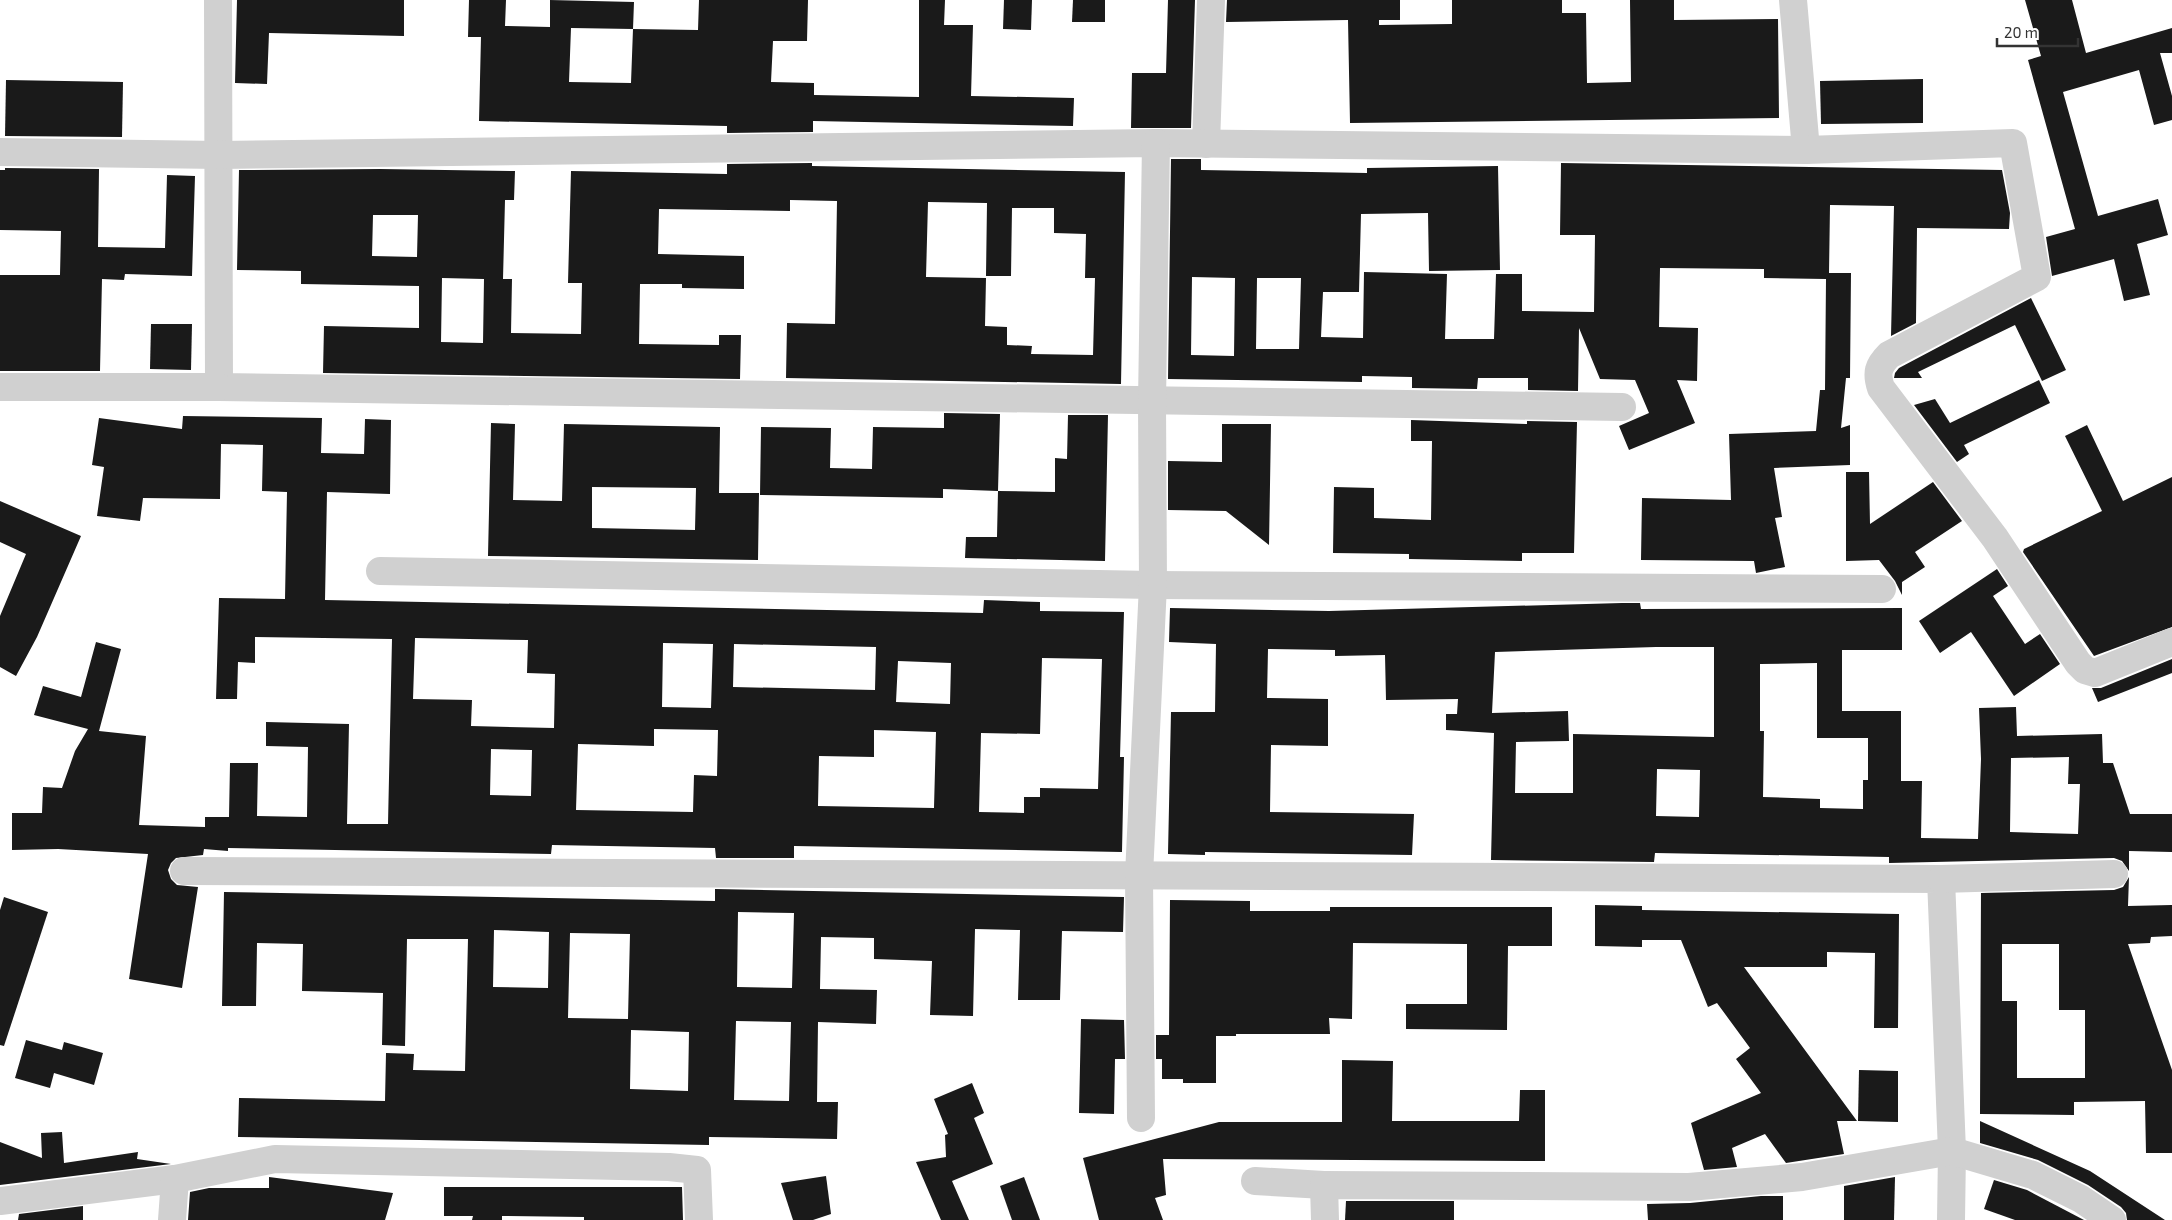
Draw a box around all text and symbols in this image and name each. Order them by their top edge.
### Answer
scale bar [1997,15,2078,47]
text: 20 m [2004,23,2038,41]

